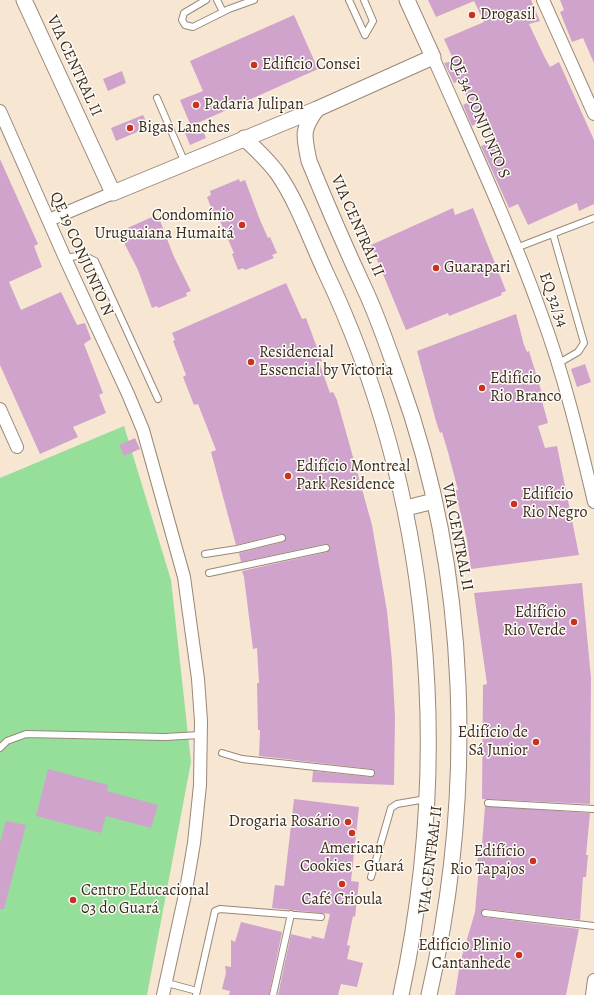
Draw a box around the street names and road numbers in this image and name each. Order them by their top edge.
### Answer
street label: VIA CENTRAL II [42,12,106,120]
street label: QE 34 CONJUNTO S [444,53,514,181]
street label: VIA CENTRAL II [326,172,388,280]
street label: QE 19 CONJUNTO N [45,189,117,319]
street label: EQ 32/34 [534,270,572,330]
street label: VIA CENTRAL II [437,482,477,592]
street label: VIA CENTRAL II [415,805,447,915]

